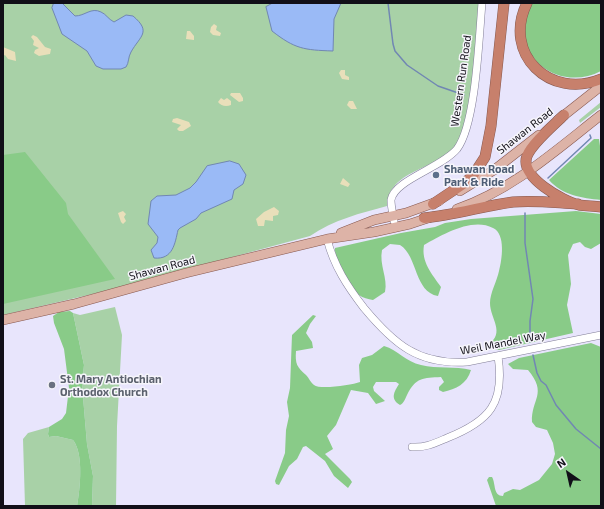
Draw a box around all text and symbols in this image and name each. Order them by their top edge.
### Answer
street label: Western Run Road [448,34,474,128]
street label: Shawan Road [494,105,556,157]
place label: Shawan Road Park & Ride [444,162,514,188]
marker: Shawan Road Park & Ride [431,170,441,180]
street label: Shawan Road [128,253,196,283]
street label: Weil Mandel Way [459,328,547,358]
place label: St. Mary Antiochian Orthodox Church [60,372,162,398]
marker: St. Mary Antiochian Orthodox Church [47,380,57,390]
north arrow [548,453,588,493]
text: N [554,455,568,470]

